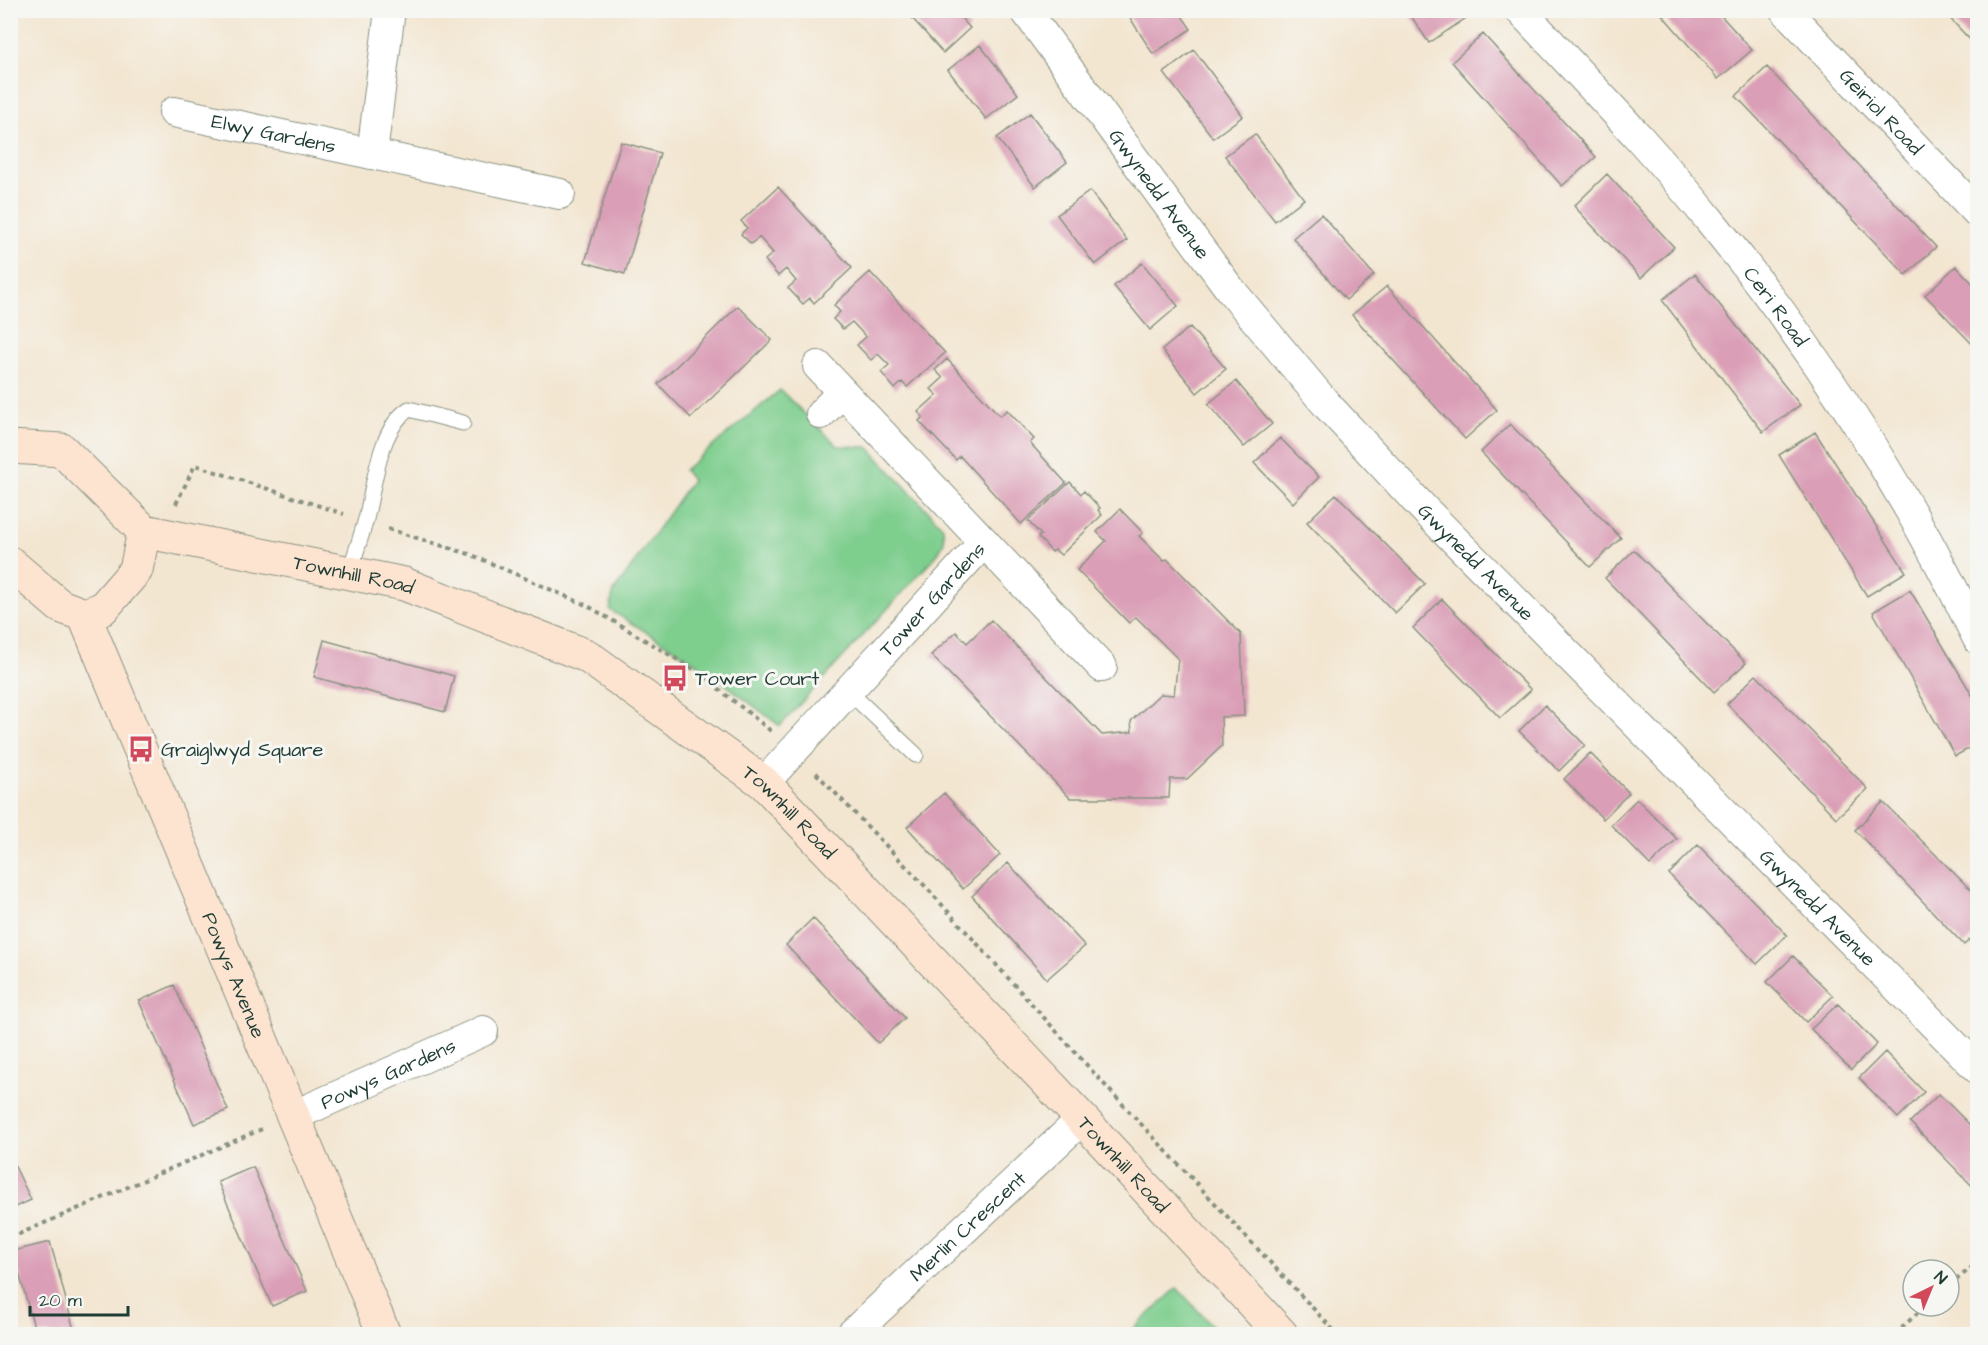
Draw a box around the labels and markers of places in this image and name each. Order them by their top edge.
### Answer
bus stop icon: Tower Court [660,663,690,693]
place label: Tower Court [695,665,819,693]
bus stop icon: Graiglwyd Square [126,734,156,764]
place label: Graiglwyd Square [161,736,323,765]

